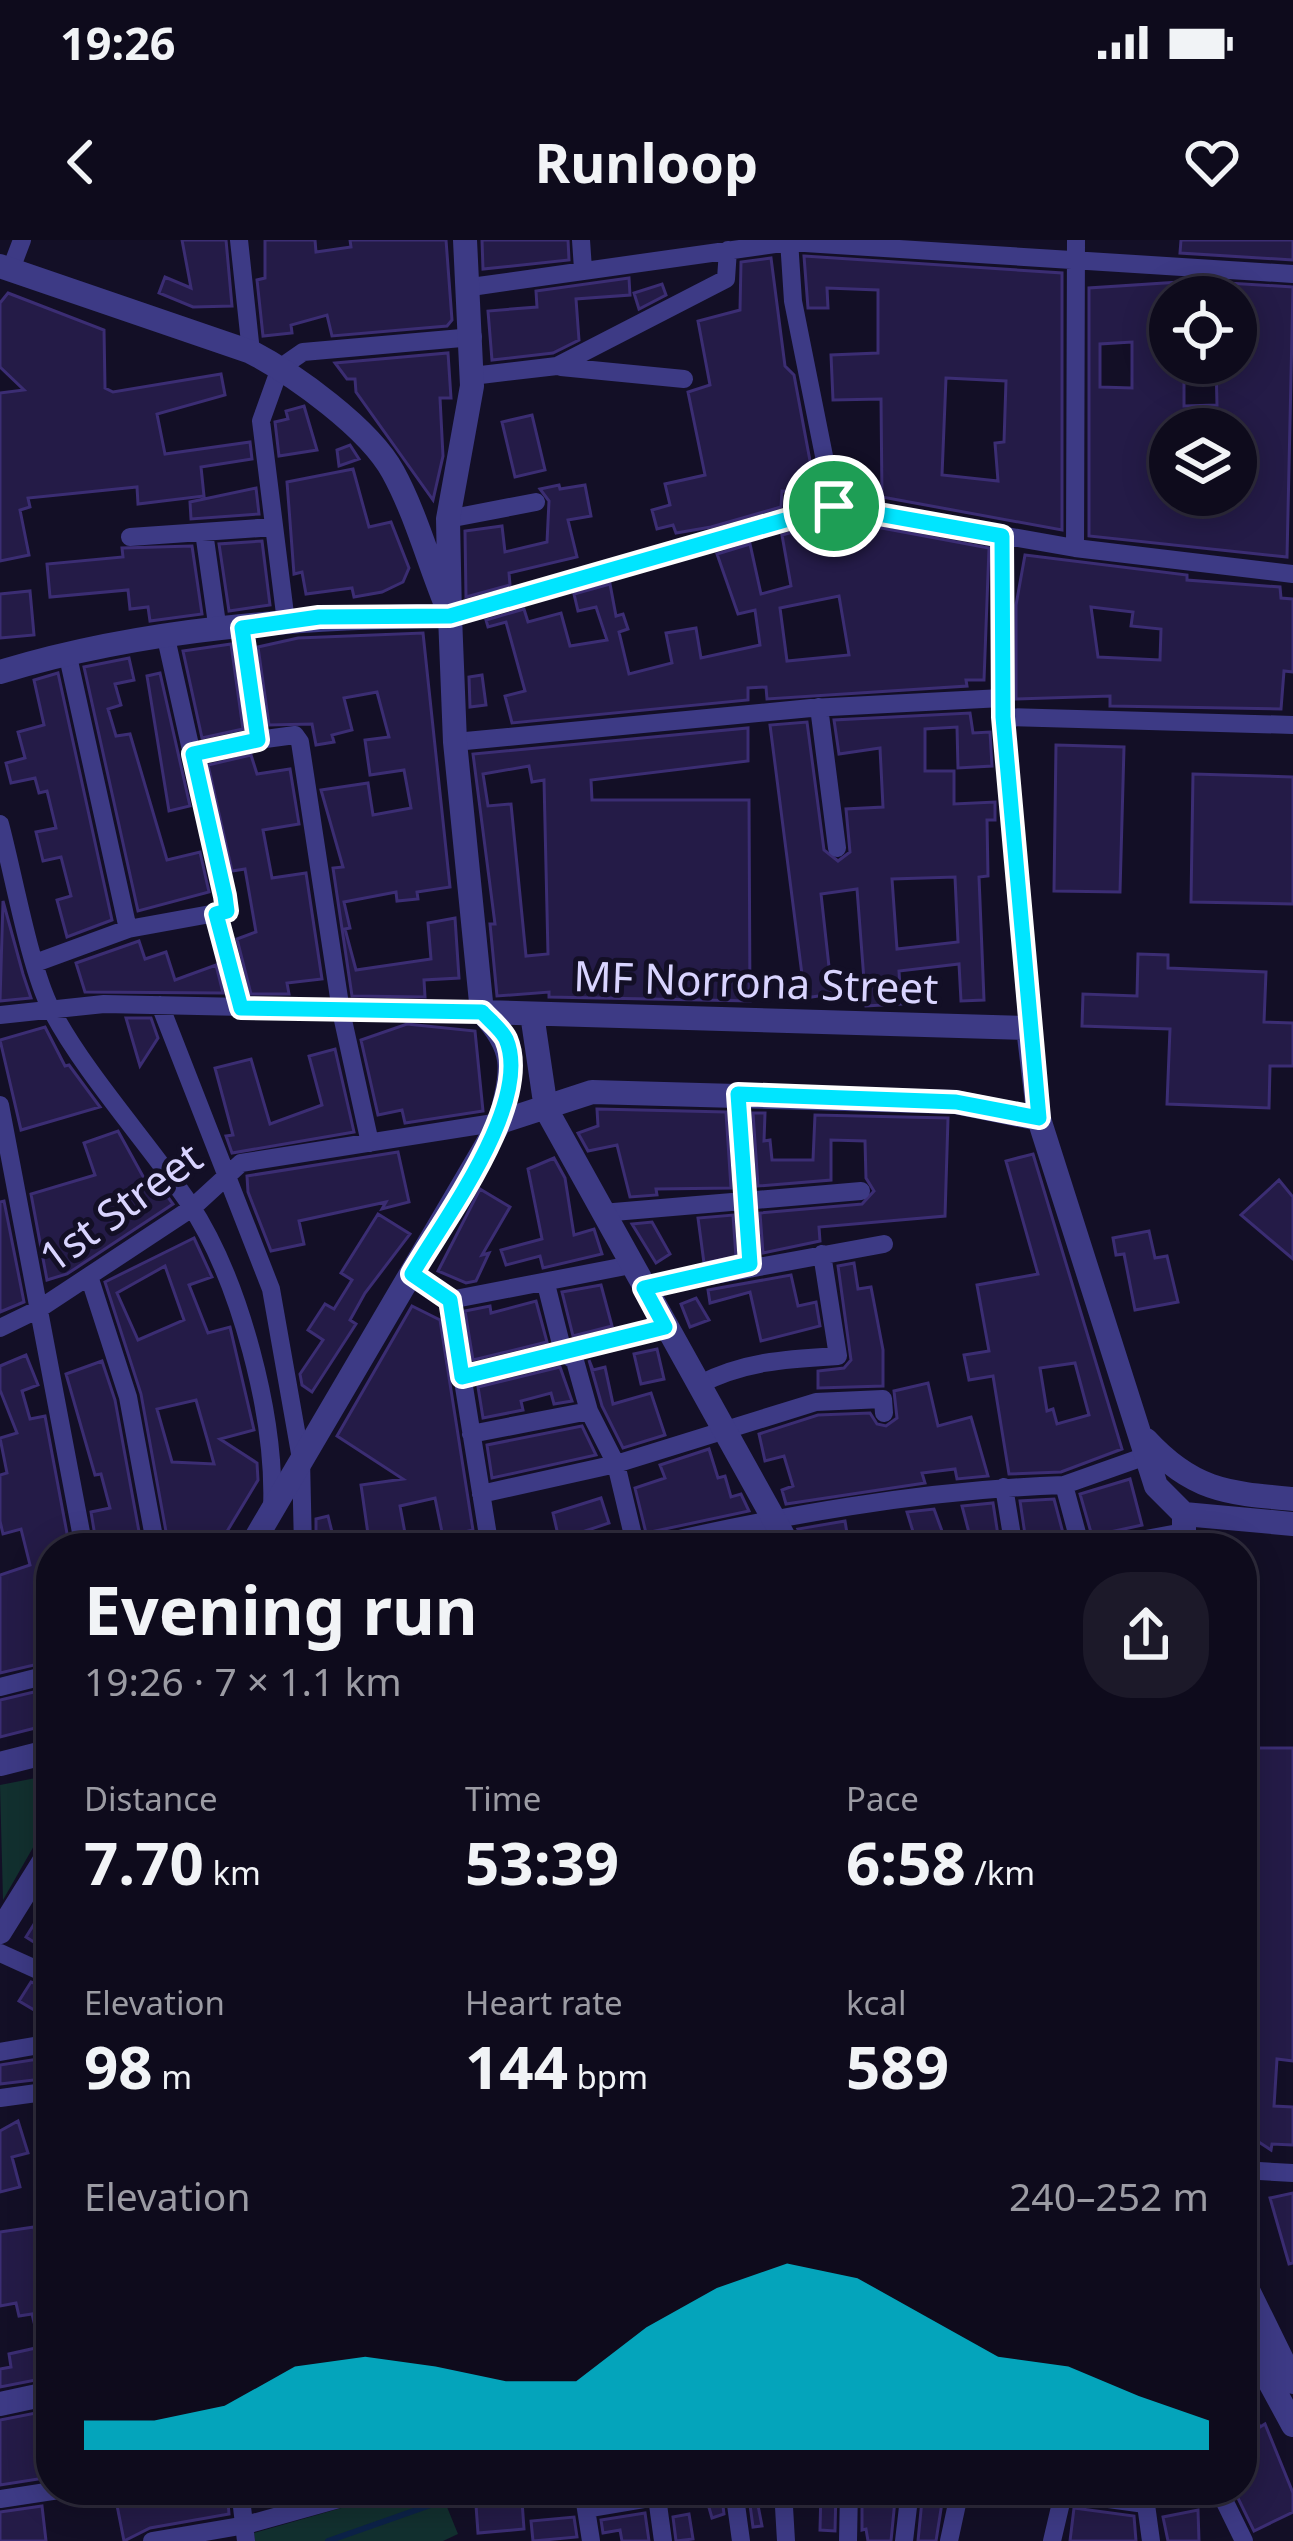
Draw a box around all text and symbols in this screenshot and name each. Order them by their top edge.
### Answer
text: 19:26 [60,12,176,73]
text: Runloop [535,125,758,199]
icon: back [48,129,114,195]
icon: heart [1179,129,1245,195]
map controls [1149,276,1257,516]
button: locate [1149,276,1257,384]
button: layers [1149,408,1257,516]
pin [783,455,885,557]
icon: arrive [801,473,867,539]
street label: MF Norrona Street [573,946,939,1016]
street label: 1st Street [27,1128,213,1284]
text: Evening run [84,1564,478,1654]
button: share [1083,1572,1209,1698]
text: 19:26 · 7 × 1.1 km [84,1654,402,1707]
text: Distance [84,1776,218,1821]
text: Time [465,1776,541,1821]
text: Pace [846,1776,919,1821]
text: 7.70 [84,1821,204,1903]
text: 53:39 [465,1821,619,1903]
text: 6:58 [846,1821,966,1903]
text: km [204,1850,261,1895]
text: /km [966,1850,1035,1895]
text: Elevation [84,1980,225,2025]
text: Heart rate [465,1980,623,2025]
text: kcal [846,1980,907,2025]
text: 98 [84,2025,153,2107]
text: 144 [465,2025,568,2107]
text: 589 [846,2025,949,2107]
text: m [153,2054,192,2099]
text: bpm [568,2054,648,2099]
text: Elevation [84,2169,251,2222]
text: 240–252 m [1009,2169,1209,2222]

